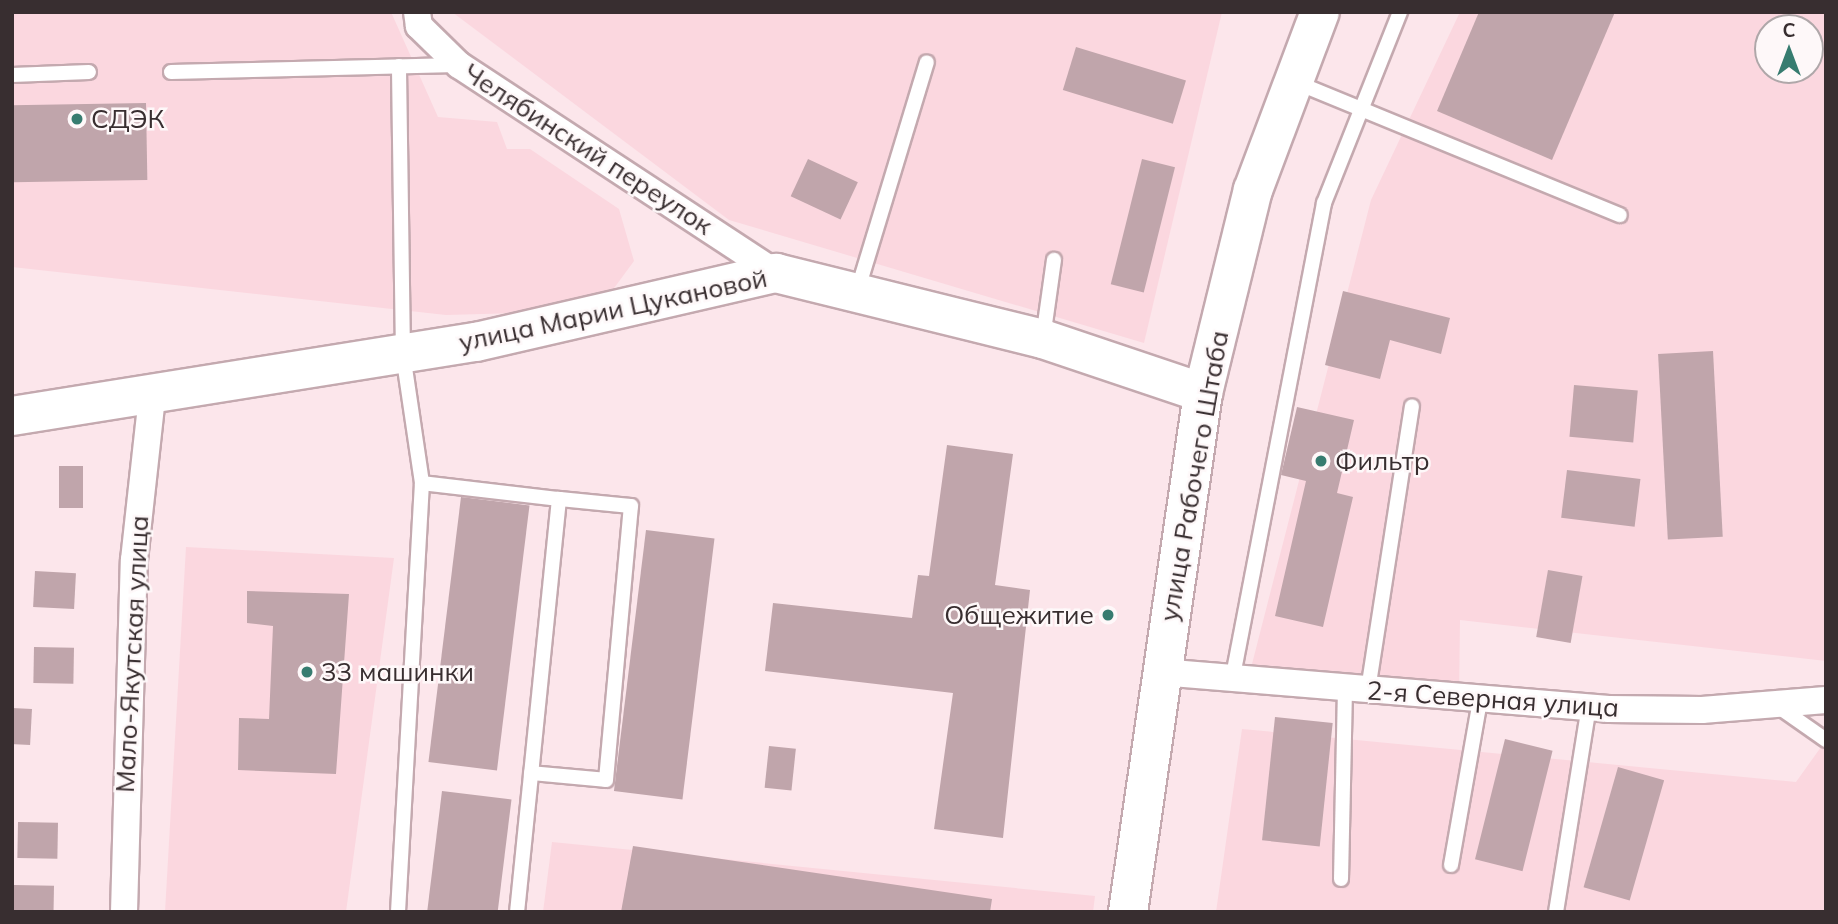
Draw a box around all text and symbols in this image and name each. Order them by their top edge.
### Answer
north arrow [1754,14,1824,84]
text: С [1782,18,1796,42]
street label: Челябинский переулок [458,57,718,241]
place label: СДЭК [91,103,165,135]
marker: СДЭК [69,111,85,127]
street label: улица Марии Цукановой [456,262,770,358]
street label: улица Рабочего Штаба [1153,328,1235,624]
place label: Фильтр [1335,445,1430,477]
marker: Фильтр [1313,453,1329,469]
street label: Мало-Якутская улица [109,515,155,793]
place label: Общежитие [944,599,1094,631]
marker: Общежитие [1100,607,1116,623]
place label: 33 машинки [321,656,474,688]
marker: 33 машинки [299,664,315,680]
street label: 2-я Северная улица [1366,675,1620,723]

